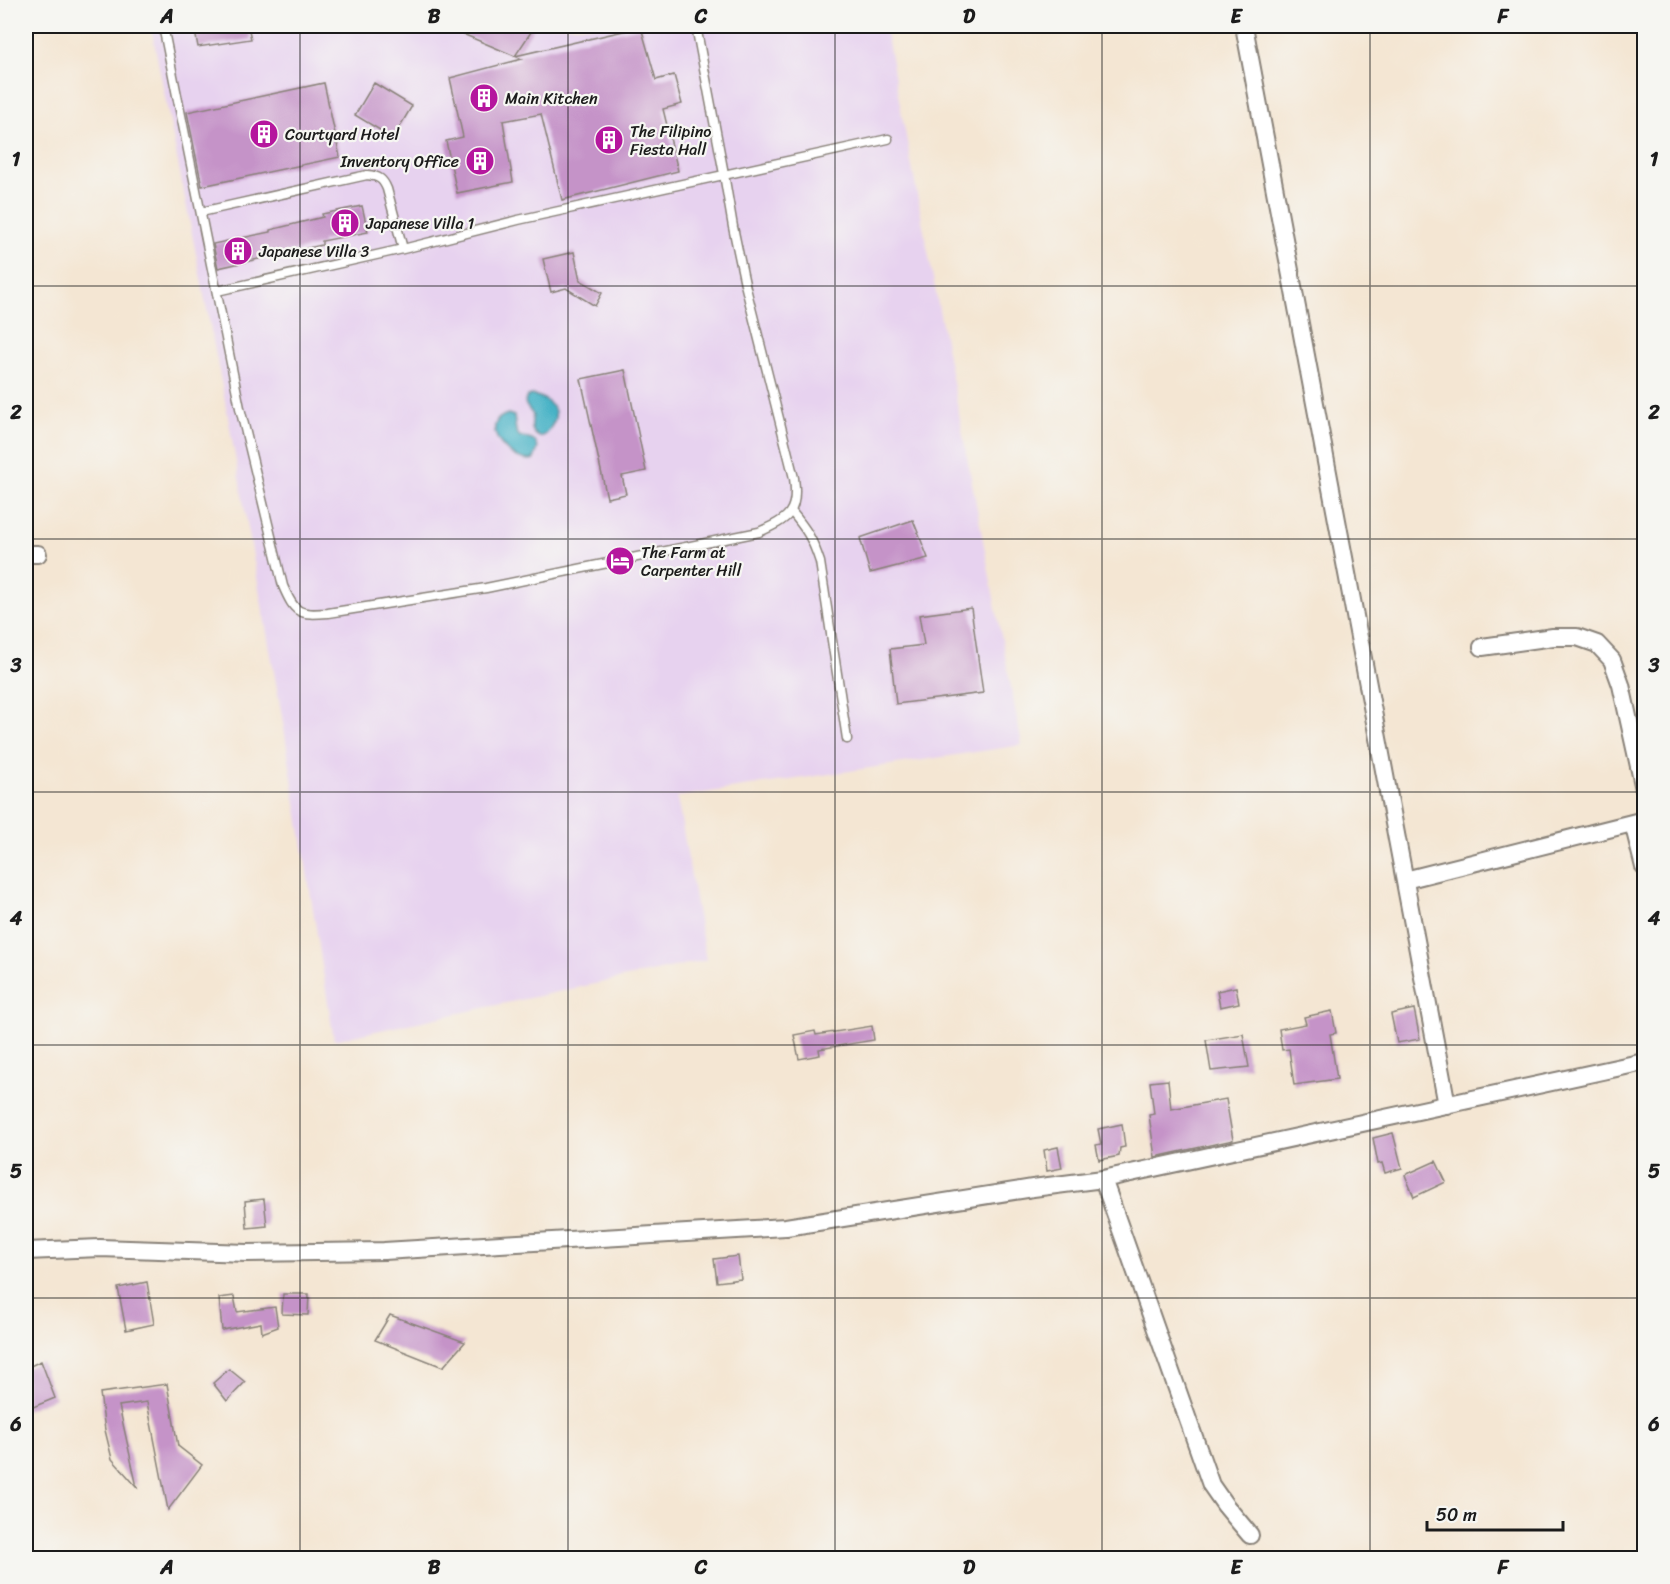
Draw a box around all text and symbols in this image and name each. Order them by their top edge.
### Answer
text: A [159,0,174,34]
text: B [428,0,441,34]
text: C [694,0,708,34]
text: D [963,0,976,34]
text: E [1230,0,1243,34]
text: F [1497,0,1510,34]
building icon: Main Kitchen [468,82,500,114]
place label: Main Kitchen [505,84,598,113]
place label: The Filipino Fiesta Hall [630,117,711,164]
building icon: Courtyard Hotel [248,118,280,150]
place label: Courtyard Hotel [285,120,400,149]
building icon: The Filipino Fiesta Hall [593,124,625,156]
text: 1 [12,142,21,177]
text: 1 [1650,142,1659,177]
building icon: Inventory Office [464,145,496,177]
place label: Inventory Office [339,147,459,176]
building icon: Japanese Villa 1 [329,207,361,239]
place label: Japanese Villa 1 [365,209,475,238]
building icon: Japanese Villa 3 [222,235,254,267]
place label: Japanese Villa 3 [258,237,370,266]
text: 2 [9,395,22,430]
text: 2 [1647,395,1660,430]
place label: The Farm at Carpenter Hill [641,538,742,585]
hotel icon: The Farm at Carpenter Hill [604,545,636,577]
text: 3 [10,648,22,683]
text: 3 [1648,648,1660,683]
text: 4 [9,901,23,936]
text: 4 [1647,901,1661,936]
text: 5 [10,1154,22,1189]
text: 5 [1648,1154,1660,1189]
text: 6 [9,1407,22,1442]
text: 6 [1647,1407,1660,1442]
scale bar [1427,1494,1564,1532]
text: 50 m [1436,1499,1477,1531]
text: A [159,1550,174,1584]
text: B [428,1550,441,1584]
text: C [694,1550,708,1584]
text: D [963,1550,976,1584]
text: E [1230,1550,1243,1584]
text: F [1497,1550,1510,1584]

